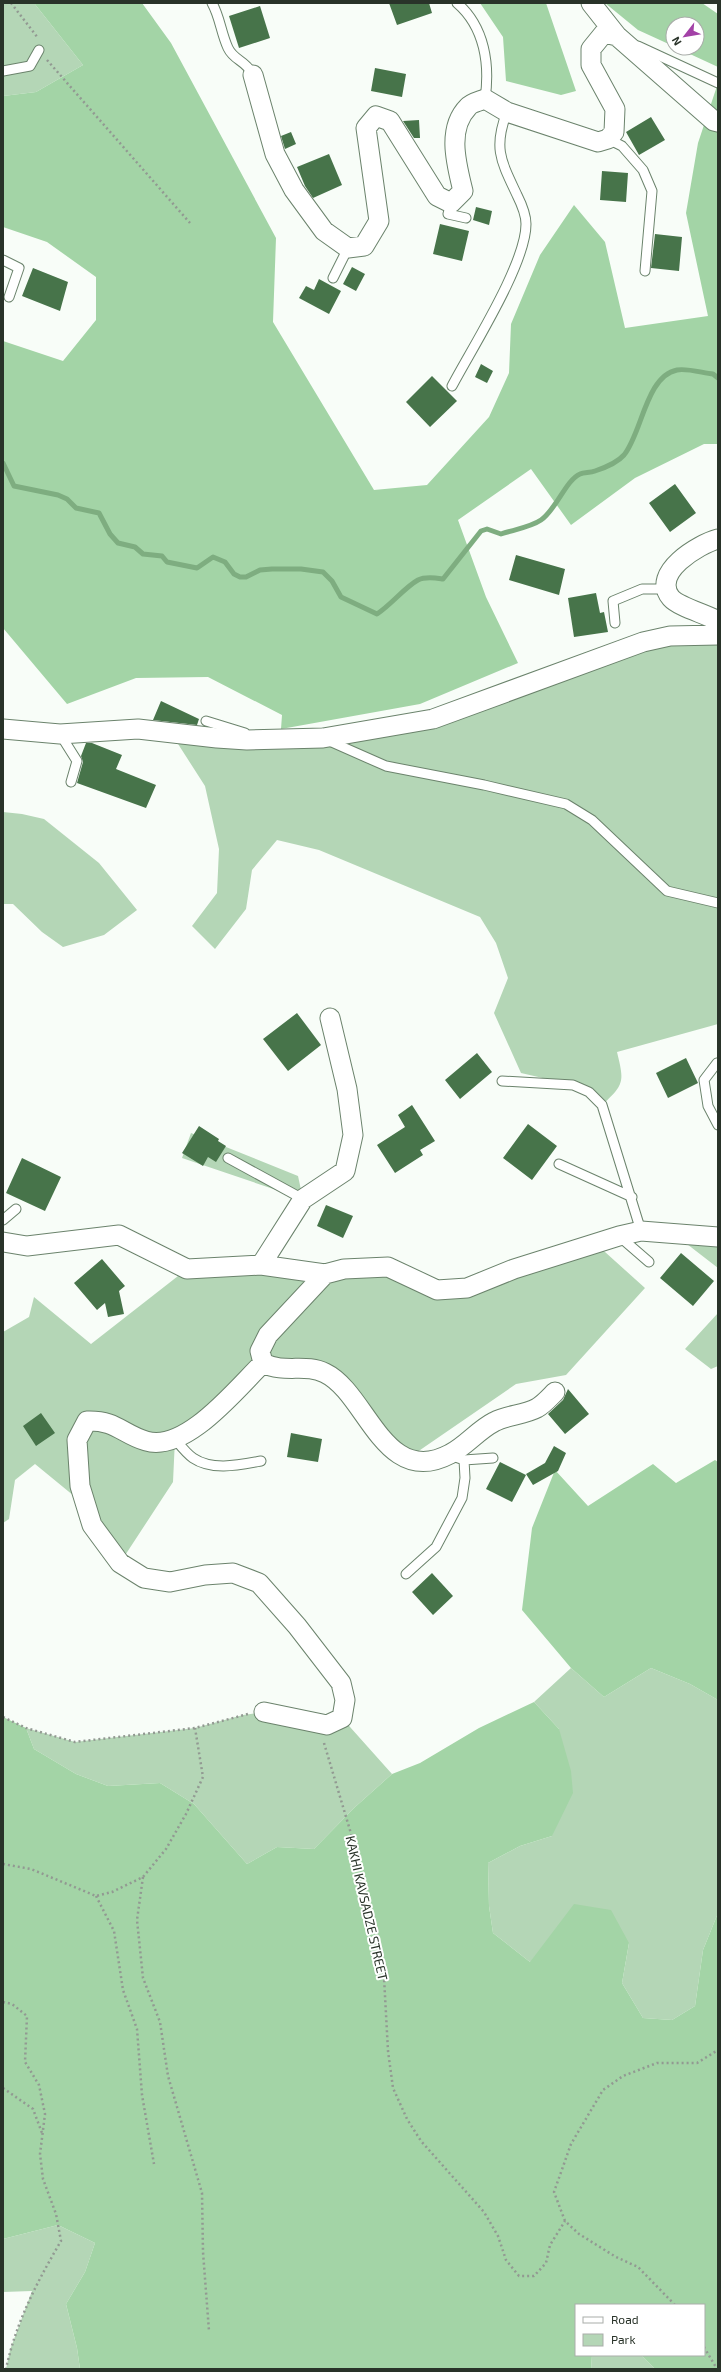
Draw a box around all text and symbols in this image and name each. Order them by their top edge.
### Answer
north arrow [665,16,705,56]
text: N [668,35,684,48]
street label: KAKHI KAVSADZE STREET [343,1834,392,1982]
legend [575,2304,705,2356]
text: Road [611,2312,639,2326]
text: Park [611,2332,636,2346]

